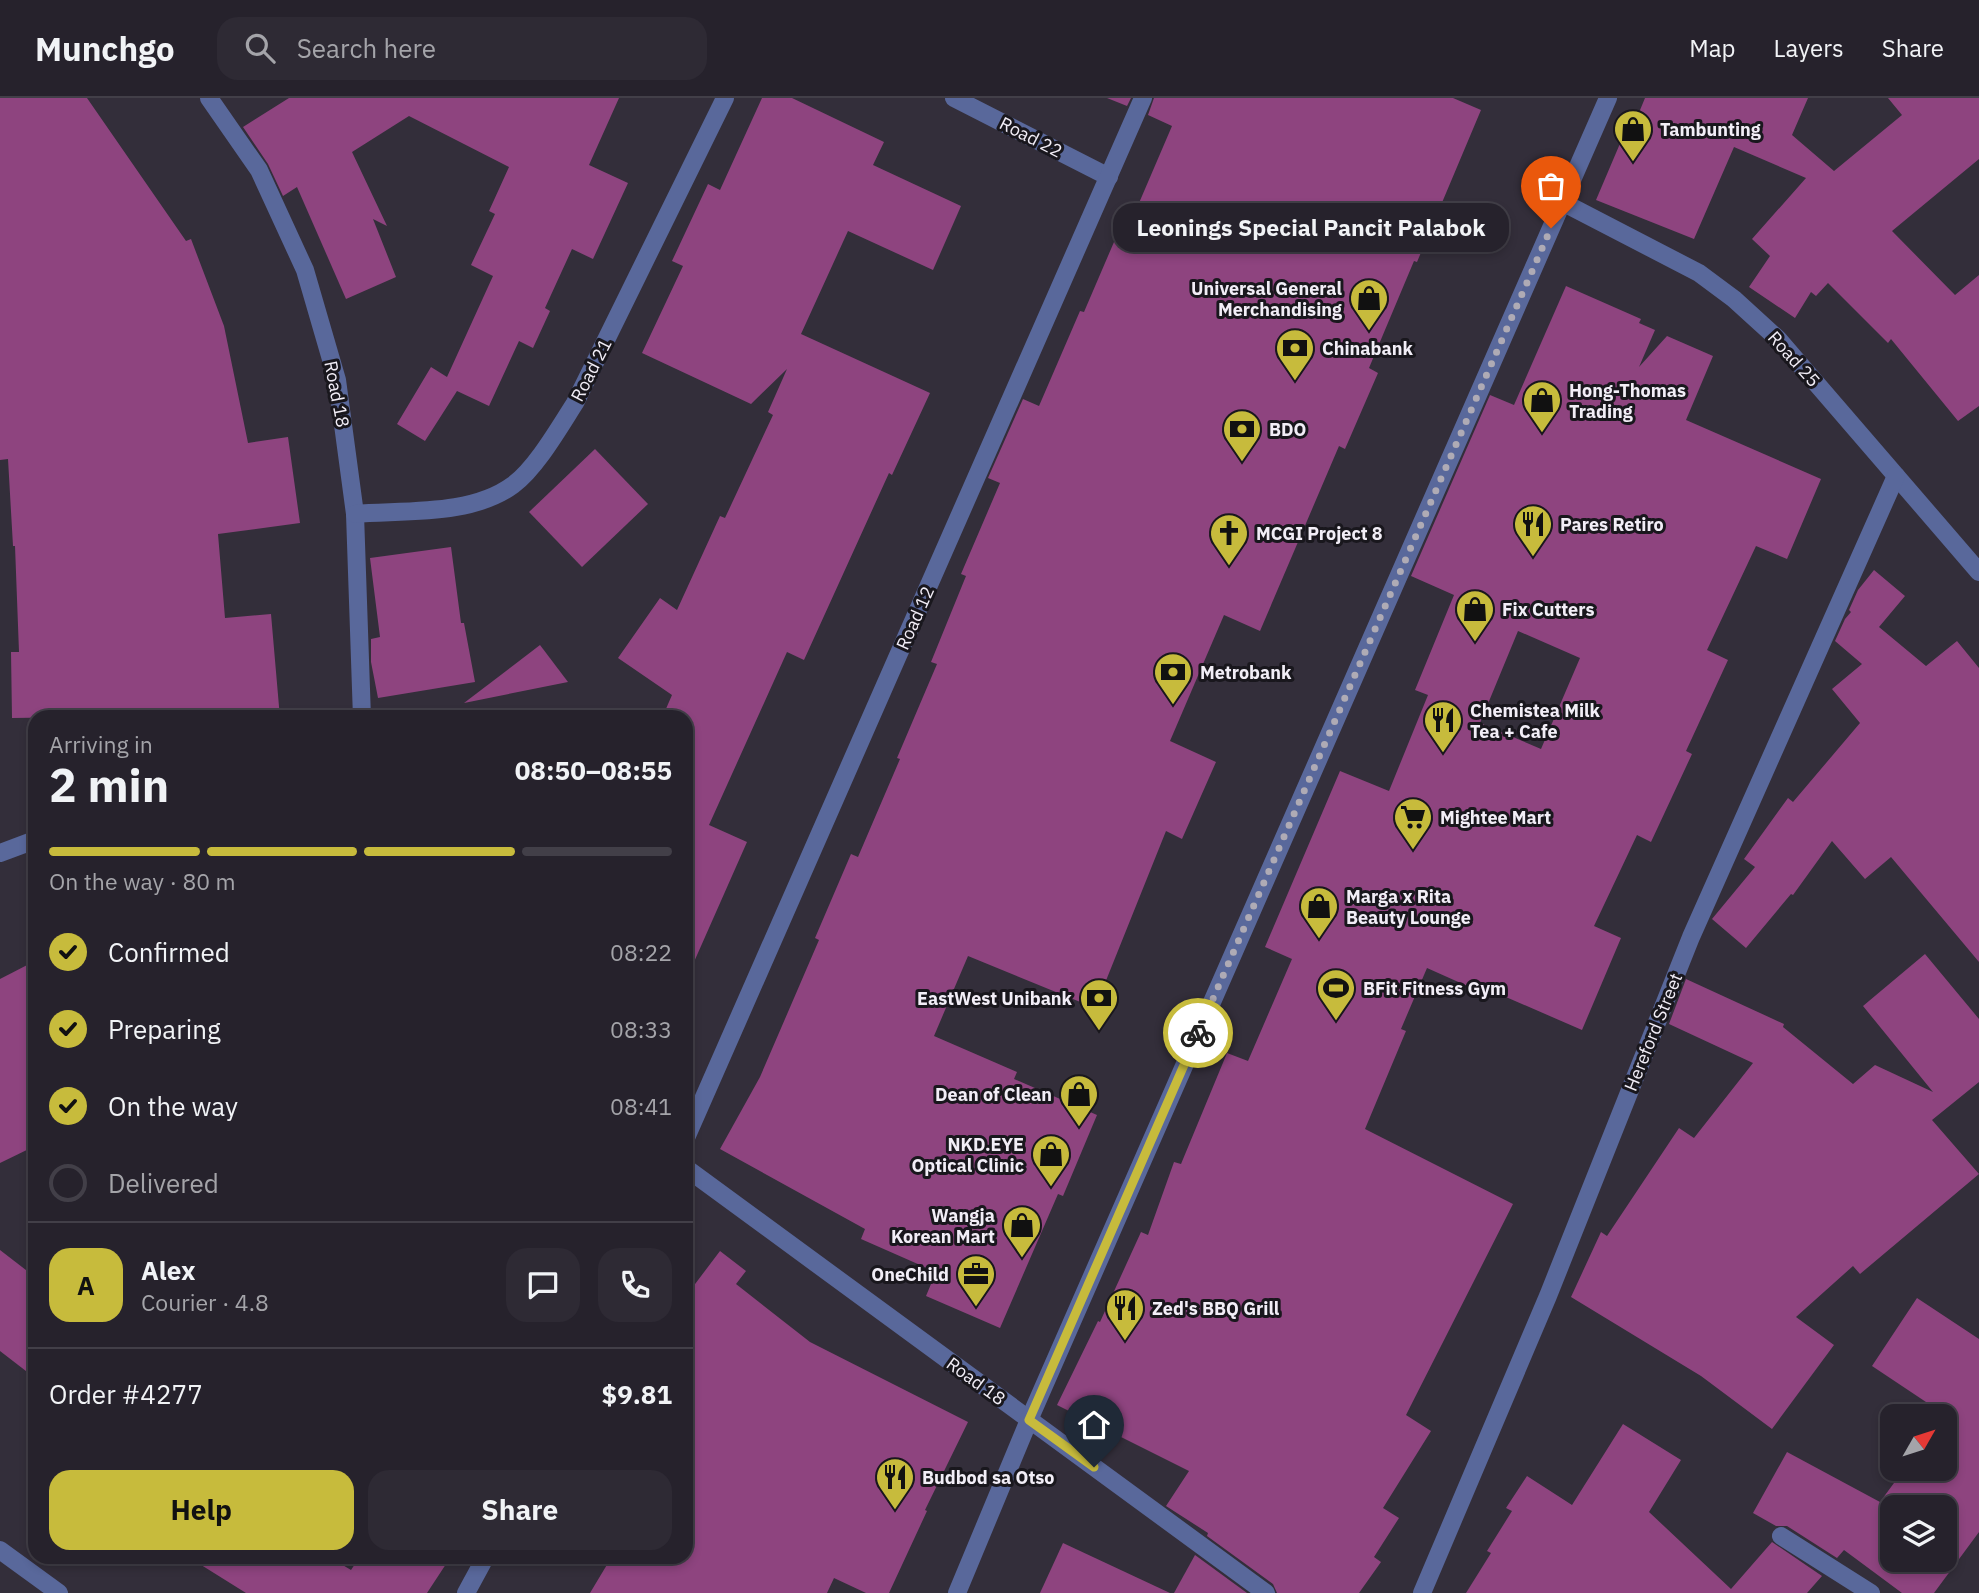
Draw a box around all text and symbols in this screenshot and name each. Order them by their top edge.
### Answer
search box [217,17,707,80]
text: Munchgo [35,27,175,70]
icon: search [241,29,279,67]
text: Search here [297,31,436,65]
text: Map [1689,32,1736,64]
text: Layers [1774,32,1844,64]
text: Share [1882,32,1944,64]
shop icon: Tambunting [1612,108,1654,163]
street label: Road 22 [996,111,1066,163]
place label: Tambunting [1660,118,1761,141]
pin [1521,156,1581,228]
icon: bag [1532,167,1570,205]
callout: Leonings Special Pancit Palabok [1114,204,1509,252]
text: Leonings Special Pancit Palabok [1136,212,1486,242]
place label: Universal General Merchandising [1191,277,1343,321]
shop icon: Universal General Merchandising [1348,277,1390,332]
street label: Road 25 [1763,326,1825,392]
bank icon: Chinabank [1274,327,1316,382]
street label: Road 21 [565,335,617,405]
place label: Chinabank [1322,337,1413,360]
street label: Road 18 [319,359,355,429]
shop icon: Hong-Thomas Trading [1521,379,1563,434]
place label: Hong-Thomas Trading [1569,379,1686,423]
bank icon: BDO [1221,408,1263,463]
place label: BDO [1269,418,1306,441]
restaurant icon: Pares Retiro [1512,503,1554,558]
church icon: MCGI Project 8 [1208,512,1250,567]
place label: Pares Retiro [1560,513,1664,536]
place label: MCGI Project 8 [1256,522,1383,545]
street label: Road 12 [891,583,939,653]
shop icon: Fix Cutters [1454,588,1496,643]
place label: Fix Cutters [1502,598,1595,621]
bank icon: Metrobank [1152,651,1194,706]
place label: Metrobank [1200,661,1292,684]
restaurant icon: Chemistea Milk Tea + Cafe [1422,699,1464,754]
place label: Chemistea Milk Tea + Cafe [1470,699,1601,743]
text: Arriving in [49,729,153,759]
text: 08:50–08:55 [515,753,672,787]
text: 2 min [49,755,169,815]
supermarket icon: Mightee Mart [1392,796,1434,851]
place label: Mightee Mart [1440,806,1551,829]
text: On the way · 80 m [49,866,236,896]
shop icon: Marga x Rita Beauty Lounge [1298,885,1340,940]
place label: Marga x Rita Beauty Lounge [1346,885,1471,929]
icon: check [49,933,87,971]
text: Confirmed [108,935,230,969]
text: 08:22 [610,937,672,967]
sports icon: BFit Fitness Gym [1315,967,1357,1022]
street label: Hereford Street [1619,970,1687,1094]
bank icon: EastWest Unibank [1078,977,1120,1032]
place label: BFit Fitness Gym [1363,977,1506,1000]
place label: EastWest Unibank [917,987,1073,1010]
courier [1163,998,1233,1068]
icon: check [49,1010,87,1048]
text: Preparing [108,1012,221,1046]
text: 08:33 [610,1014,672,1044]
icon: bike [1179,1014,1217,1052]
shop icon: Dean of Clean [1058,1073,1100,1128]
place label: Dean of Clean [935,1083,1052,1106]
icon: check [49,1087,87,1125]
text: On the way [108,1089,238,1123]
text: 08:41 [610,1091,672,1121]
place label: NKD.EYE Optical Clinic [912,1133,1024,1177]
shop icon: NKD.EYE Optical Clinic [1030,1133,1072,1188]
text: Delivered [108,1166,219,1200]
place label: Wangja Korean Mart [891,1204,995,1248]
shop icon: Wangja Korean Mart [1001,1204,1043,1259]
button: chat [506,1248,580,1322]
button: phone [598,1248,672,1322]
text: Alex [141,1253,195,1287]
office icon: OneChild [955,1253,997,1308]
place label: OneChild [871,1263,949,1286]
text: A [77,1268,95,1302]
text: Courier · 4.8 [141,1287,269,1317]
restaurant icon: Zed's BBQ Grill [1104,1287,1146,1342]
place label: Zed's BBQ Grill [1152,1297,1280,1320]
street label: Road 18 [942,1352,1010,1410]
text: Order #4277 [49,1377,203,1411]
text: $9.81 [602,1377,672,1411]
pin [1064,1395,1124,1467]
north arrow [1880,1404,1956,1480]
map controls [1880,1404,1957,1572]
icon: home [1075,1406,1113,1444]
restaurant icon: Budbod sa Otso [874,1456,916,1511]
place label: Budbod sa Otso [922,1466,1055,1489]
button: Help [49,1470,354,1550]
button: Share [368,1470,672,1550]
button: layers [1880,1495,1957,1572]

